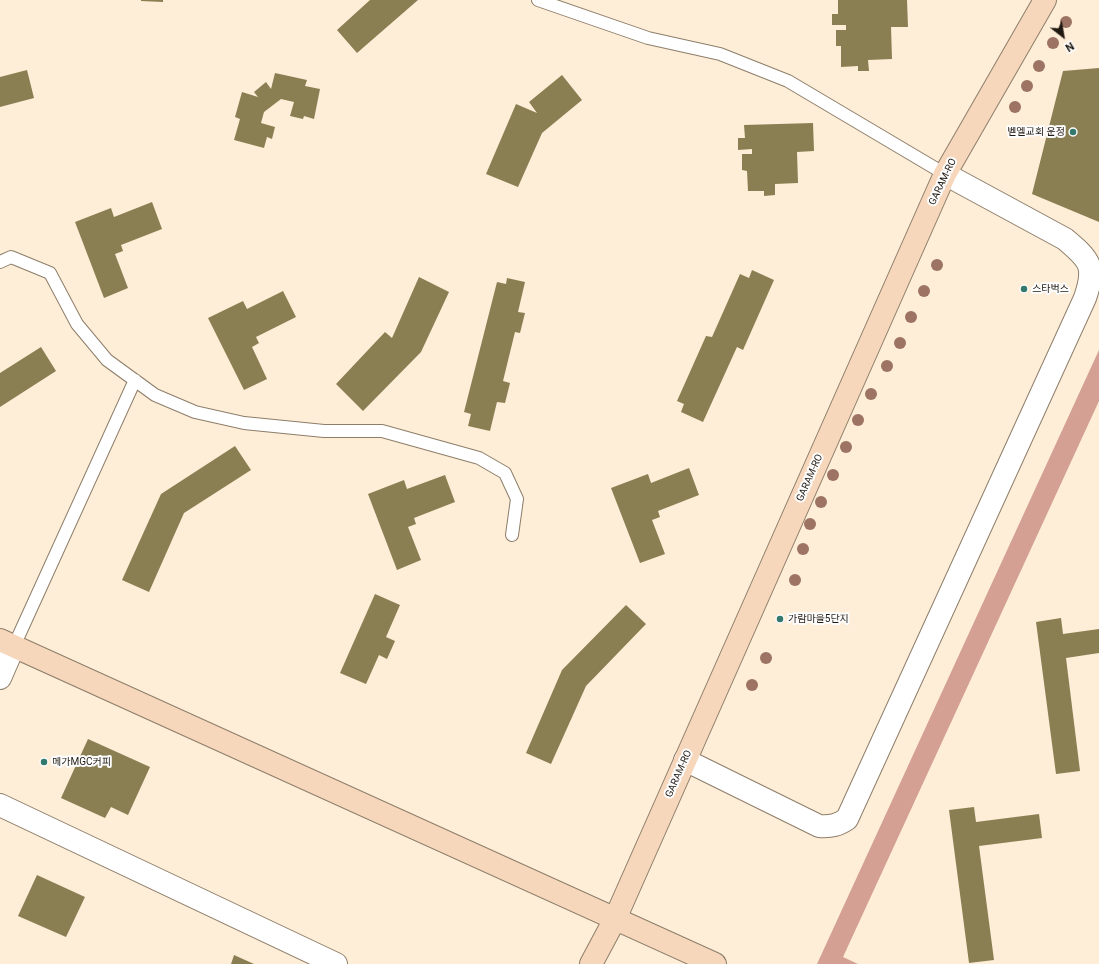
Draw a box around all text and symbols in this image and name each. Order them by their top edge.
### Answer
north arrow [1043,16,1083,56]
text: N [1063,39,1076,54]
place label: 벧엘교회 운정 [1007,126,1065,138]
marker: 벧엘교회 운정 [1068,127,1078,137]
street label: GARAM-RO [927,157,959,207]
place label: 스타벅스 [1032,283,1069,295]
marker: 스타벅스 [1019,284,1029,294]
street label: GARAM-RO [794,452,826,504]
place label: 가람마을5단지 [788,613,849,625]
marker: 가람마을5단지 [775,614,785,624]
street label: GARAM-RO [663,748,695,800]
place label: 메가MGC커피 [52,756,111,768]
marker: 메가MGC커피 [39,757,49,767]

